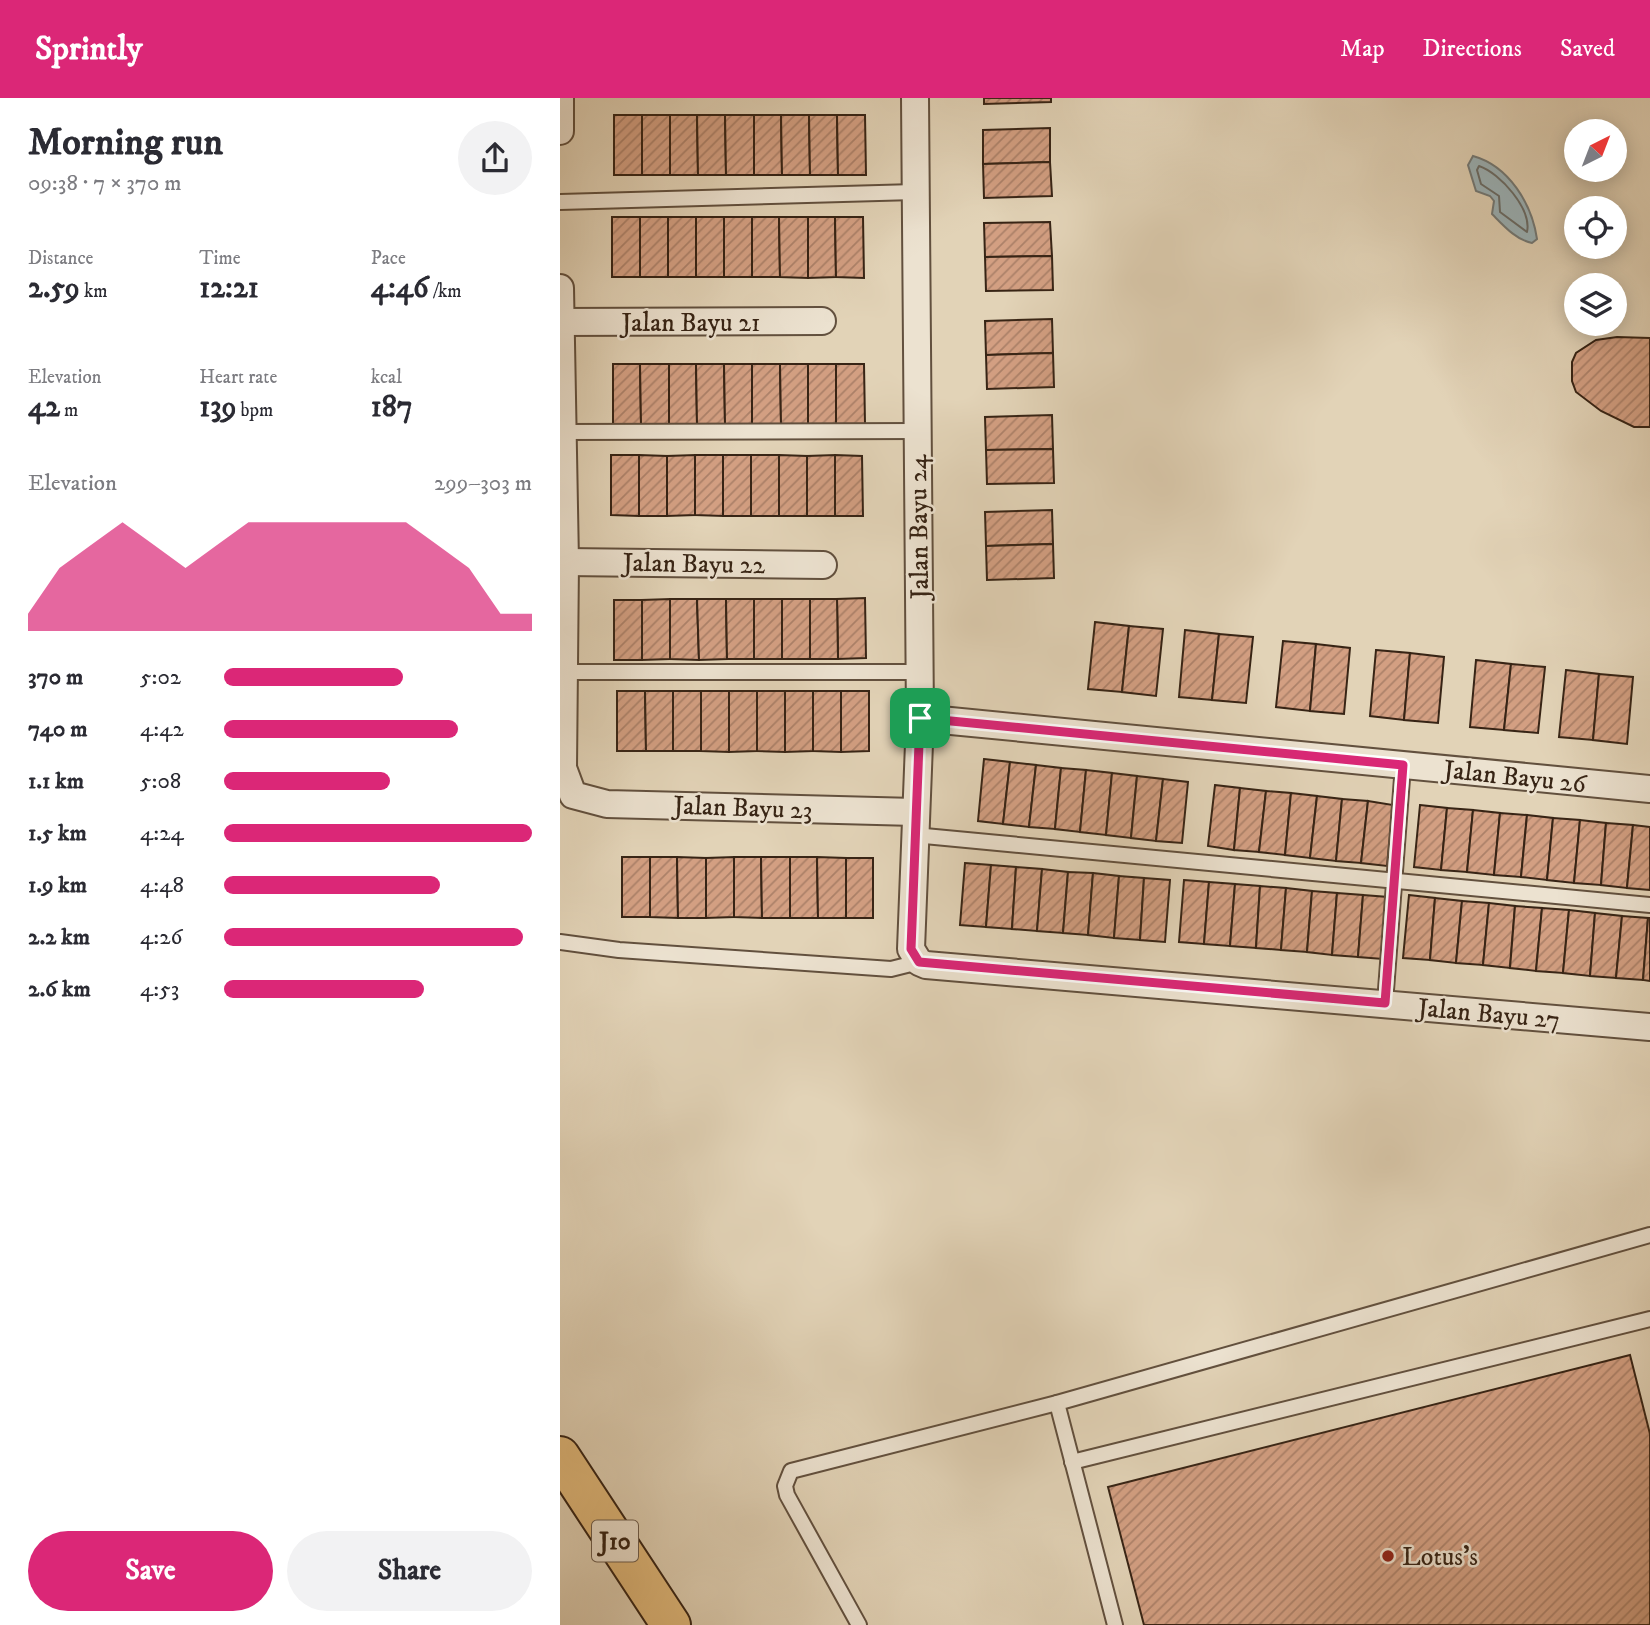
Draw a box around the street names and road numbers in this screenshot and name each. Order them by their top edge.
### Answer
street label: Jalan Bayu 21 [619,307,761,340]
street label: Jalan Bayu 24 [902,453,937,601]
street label: Jalan Bayu 22 [621,547,766,582]
street label: Jalan Bayu 26 [1440,753,1589,802]
street label: Jalan Bayu 23 [671,790,813,827]
street label: Jalan Bayu 27 [1414,992,1561,1037]
road number: J10 [592,1520,638,1562]

